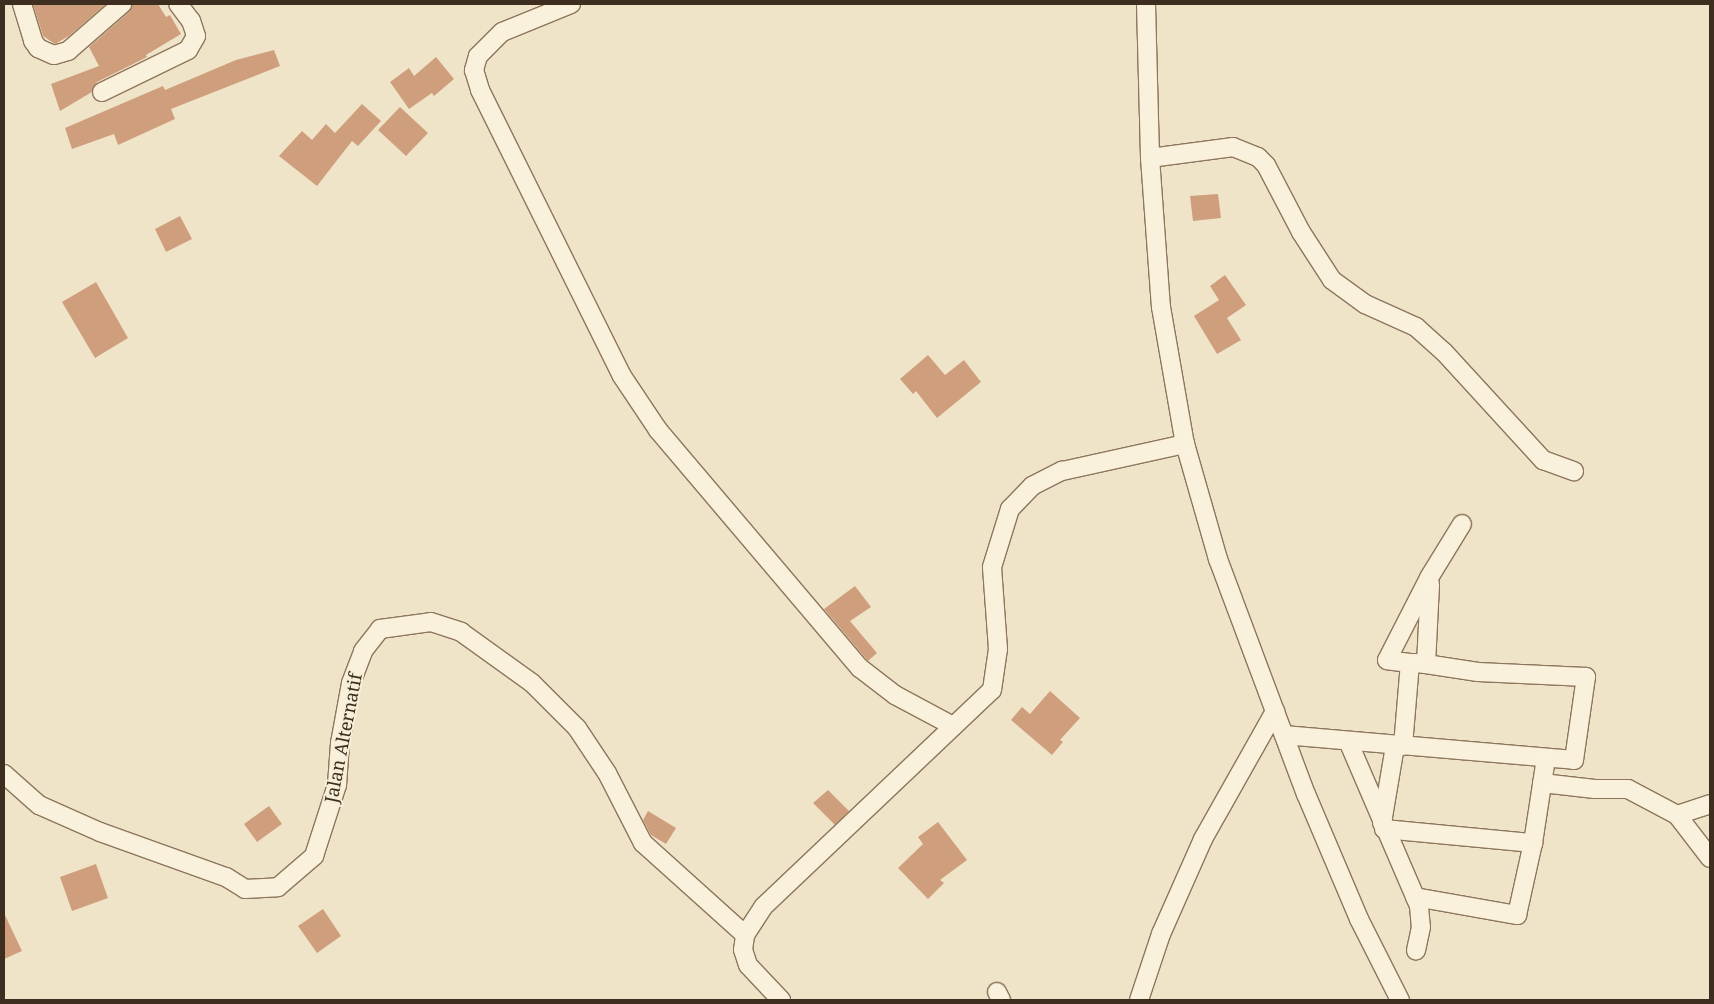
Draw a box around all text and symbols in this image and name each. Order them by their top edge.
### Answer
street label: Jalan Alternatif [320,671,366,805]

